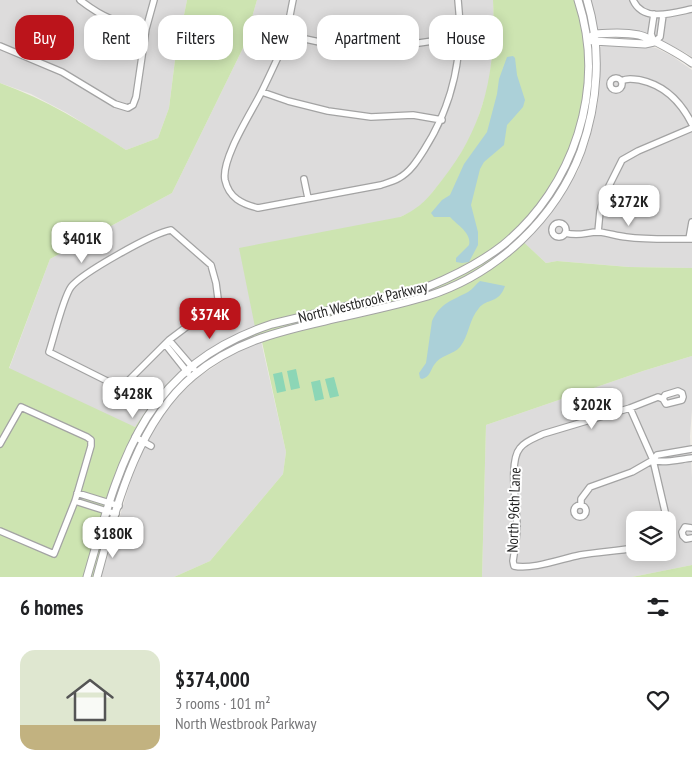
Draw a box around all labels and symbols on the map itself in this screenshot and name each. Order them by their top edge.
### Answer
pin: $272K [594,184,664,227]
pin: $401K [47,222,117,264]
street label: North Westbrook Parkway [296,276,430,327]
pin: $374K [175,298,245,340]
pin: $428K [98,376,168,419]
pin: $202K [557,388,627,430]
street label: North 96th Lane [503,467,524,553]
pin: $180K [78,516,148,559]

